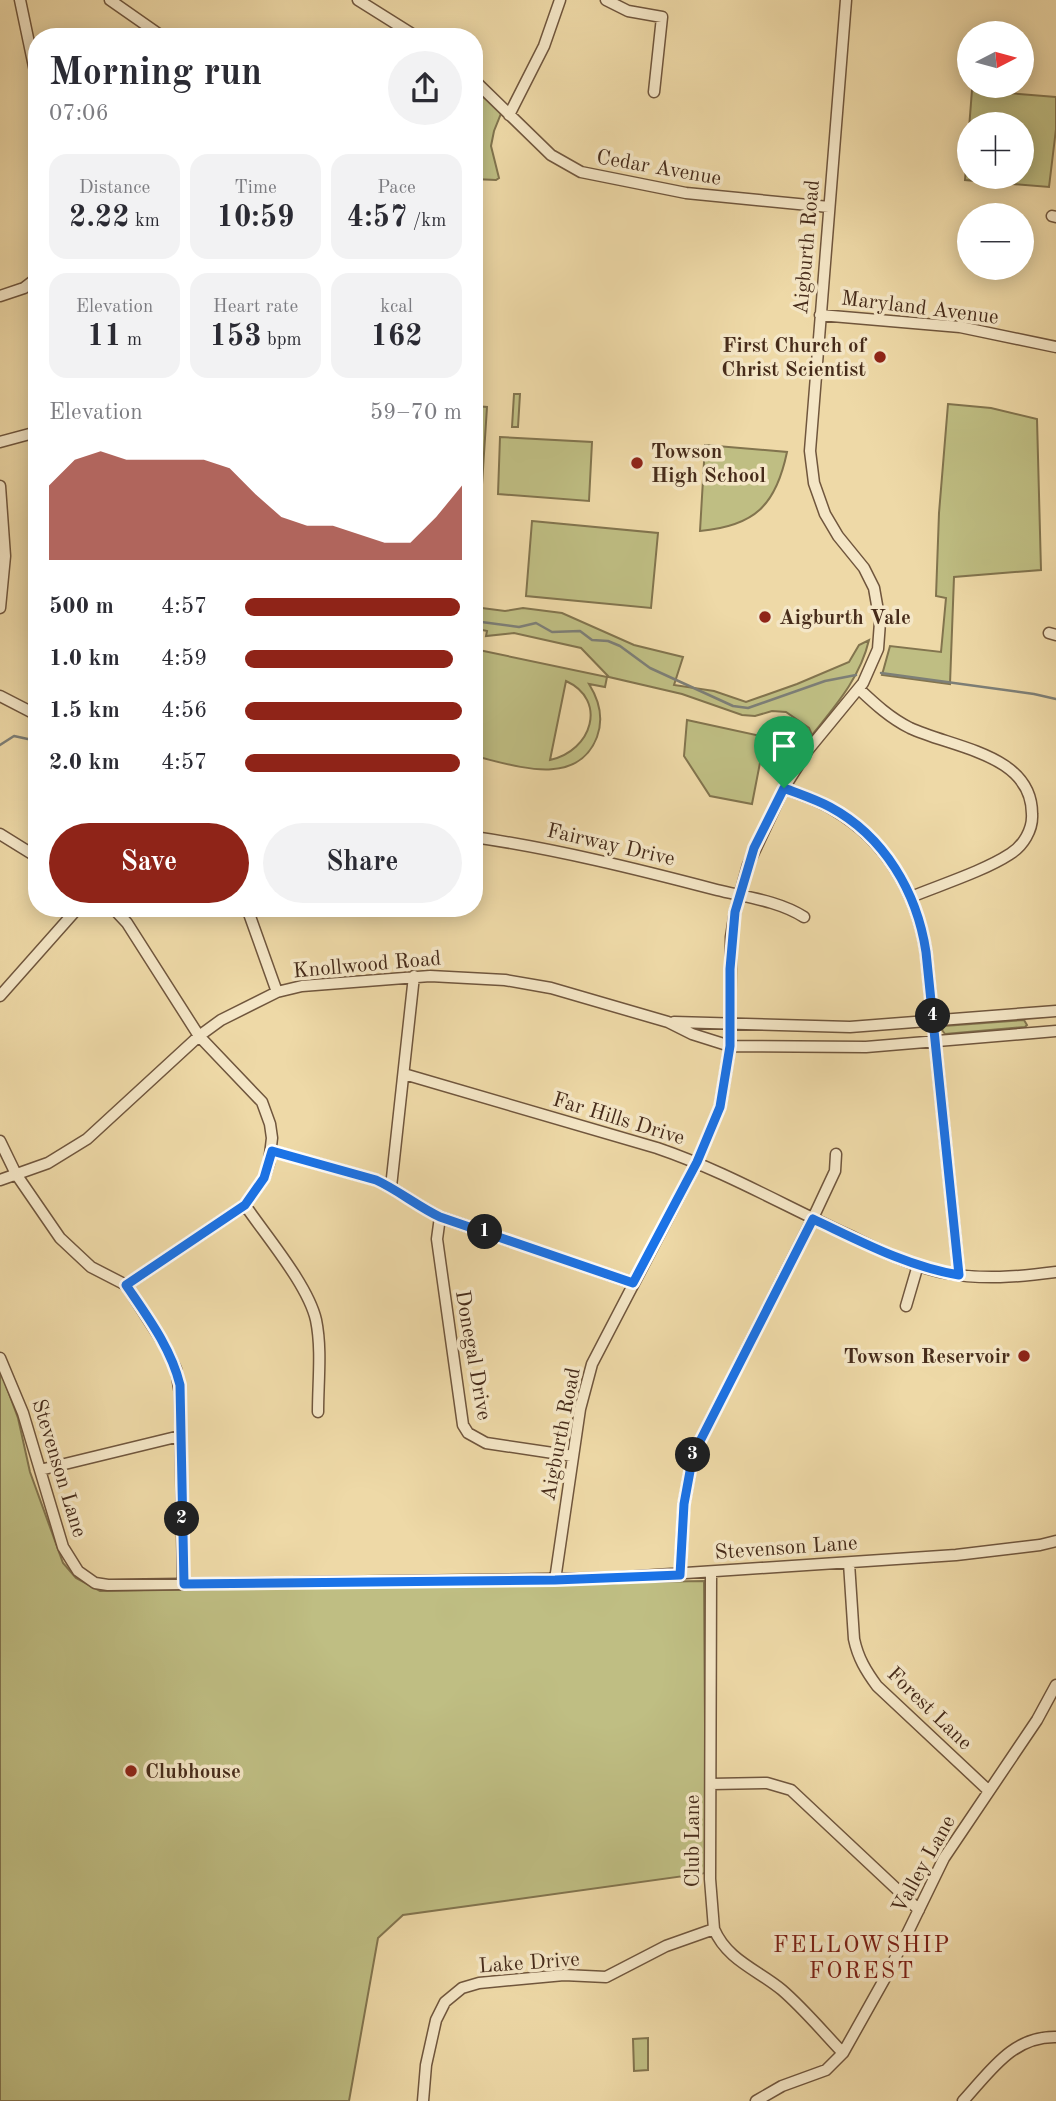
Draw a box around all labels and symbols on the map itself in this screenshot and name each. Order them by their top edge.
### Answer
north arrow [957,21,1034,98]
street label: Cedar Avenue [595,147,723,190]
street label: Aigburth Road [791,179,824,315]
street label: Maryland Avenue [840,288,1000,329]
place label: First Church of Christ Scientist [721,336,868,381]
marker: First Church of Christ Scientist [872,349,888,365]
place label: Towson High School [651,442,766,487]
marker: Towson High School [629,455,645,471]
place label: Aigburth Vale [779,608,911,629]
marker: Aigburth Vale [757,609,773,625]
pin [754,716,814,788]
street label: Fairway Drive [545,821,677,870]
street label: Knollwood Road [292,949,442,982]
pin: 4 [916,998,950,1034]
street label: Far Hills Drive [550,1089,687,1149]
pin: 1 [468,1214,503,1250]
street label: Donegal Drive [451,1289,494,1422]
place label: Towson Reservoir [843,1347,1010,1368]
marker: Towson Reservoir [1016,1348,1032,1364]
street label: Aigburth Road [538,1366,585,1503]
street label: Stevenson Lane [28,1397,90,1540]
pin: 3 [676,1438,710,1472]
pin: 2 [164,1502,200,1536]
street label: Stevenson Lane [714,1533,858,1564]
street label: Forest Lane [882,1664,976,1755]
place label: Clubhouse [145,1762,241,1783]
marker: Clubhouse [123,1763,139,1779]
street label: Club Lane [683,1794,704,1888]
street label: Valley Lane [889,1812,960,1917]
district label: FELLOWSHIP FOREST [773,1934,951,1983]
street label: Lake Drive [478,1949,580,1978]

